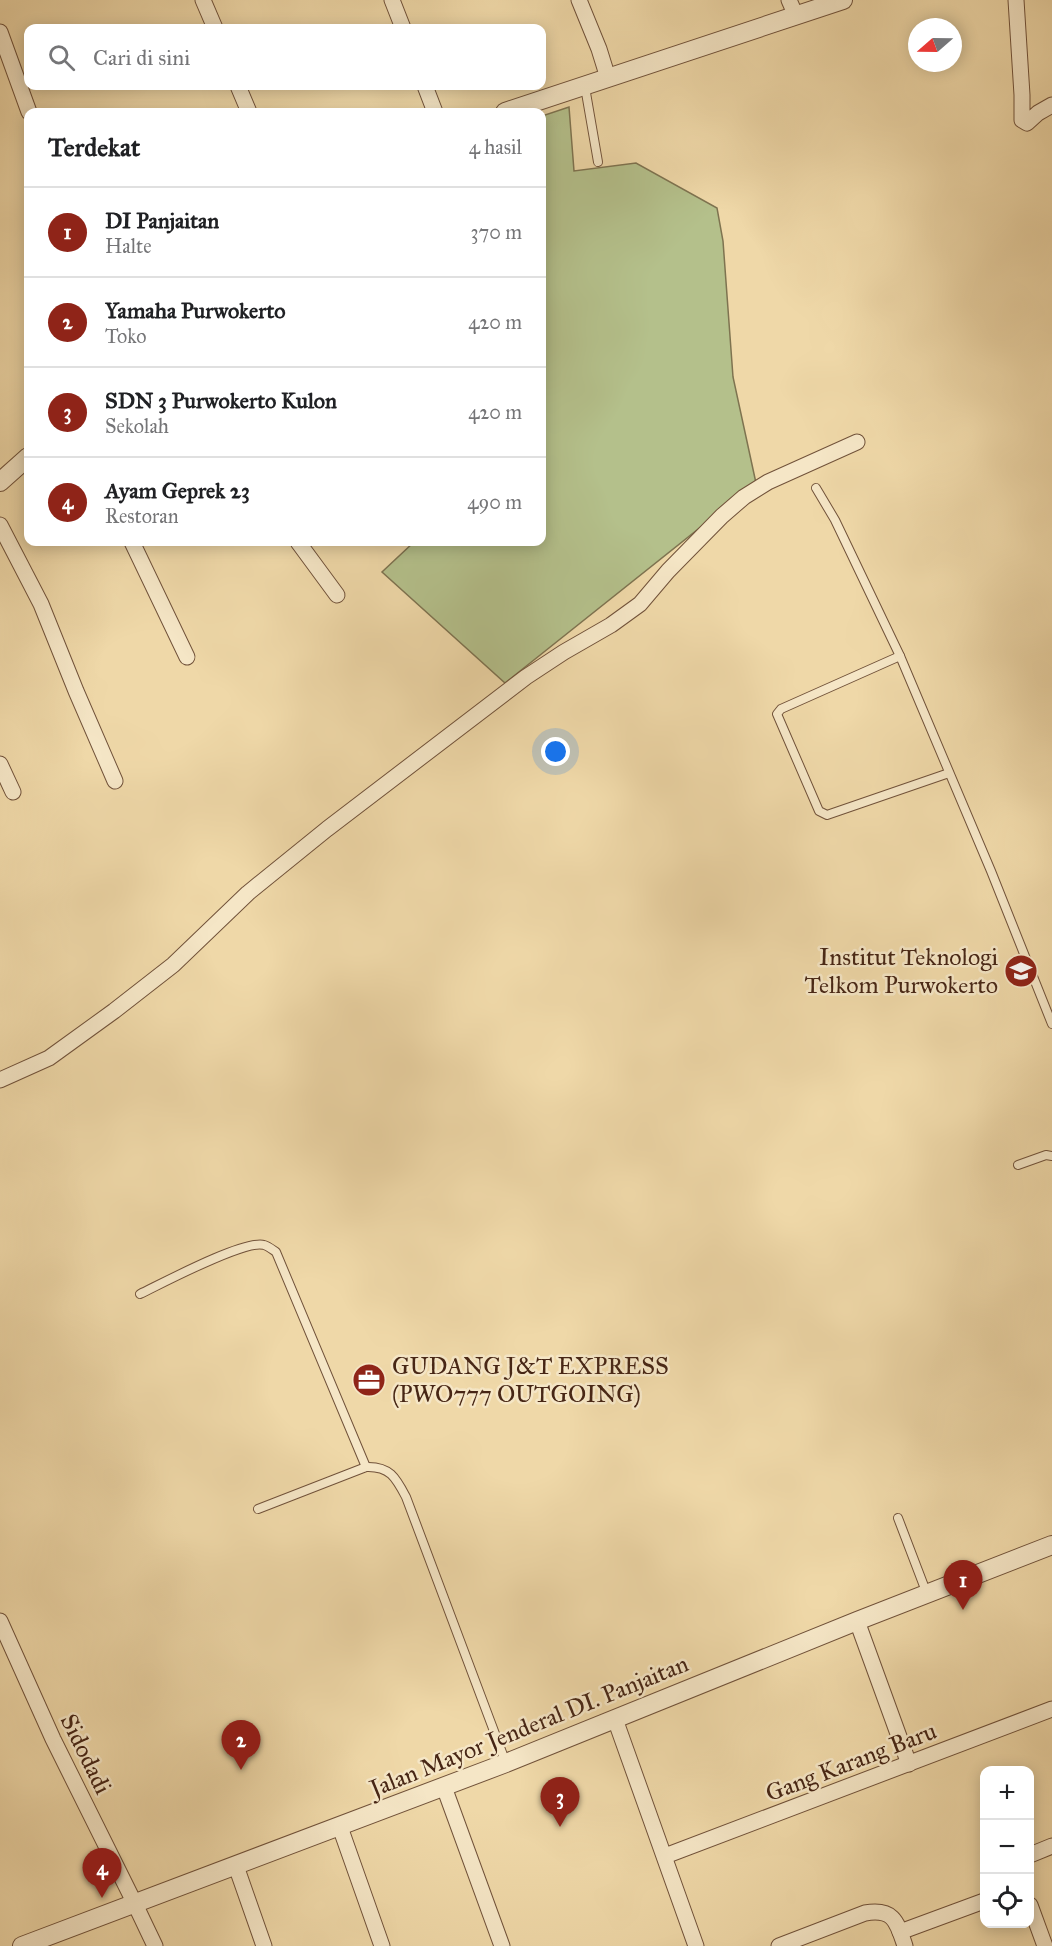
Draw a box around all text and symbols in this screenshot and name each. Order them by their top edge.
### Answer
north arrow [908,18,962,72]
search box [24,24,546,90]
icon: search [45,41,78,74]
text: Cari di sini [93,44,190,71]
text: Terdekat [48,131,140,163]
text: 4 hasil [469,135,522,159]
text: DI Panjaitan [105,207,219,234]
text: 1 [64,220,71,244]
text: 370 m [471,220,522,244]
text: Halte [105,234,152,258]
text: Yamaha Purwokerto [105,297,286,324]
text: 2 [63,310,72,334]
text: 420 m [468,310,522,334]
text: Toko [105,324,146,348]
text: SDN 3 Purwokerto Kulon [105,387,337,414]
text: 3 [64,400,72,424]
text: 420 m [468,400,522,424]
text: Sekolah [105,414,169,438]
text: Ayam Geprek 23 [105,477,250,504]
text: 4 [62,490,73,514]
text: 490 m [467,490,522,514]
text: Restoran [105,504,179,528]
your location [541,737,570,766]
place label: Institut Teknologi Telkom Purwokerto [804,942,998,1000]
school or university icon: Institut Teknologi Telkom Purwokerto [1003,953,1039,989]
place label: GUDANG J&T EXPRESS (PWO777 OUTGOING) [392,1351,669,1409]
office icon: GUDANG J&T EXPRESS (PWO777 OUTGOING) [351,1362,387,1398]
pin: 1 [944,1560,982,1610]
street label: Jalan Mayor Jenderal DI. Panjaitan [363,1648,693,1805]
street label: Sidodadi [54,1709,118,1799]
street label: Gang Karang Baru [761,1716,941,1808]
pin: 2 [222,1720,260,1770]
map controls [980,1766,1034,1928]
button: + [980,1766,1034,1820]
pin: 3 [540,1778,580,1827]
button: − [980,1820,1034,1874]
pin: 4 [82,1848,122,1898]
button: locate [980,1874,1034,1928]

